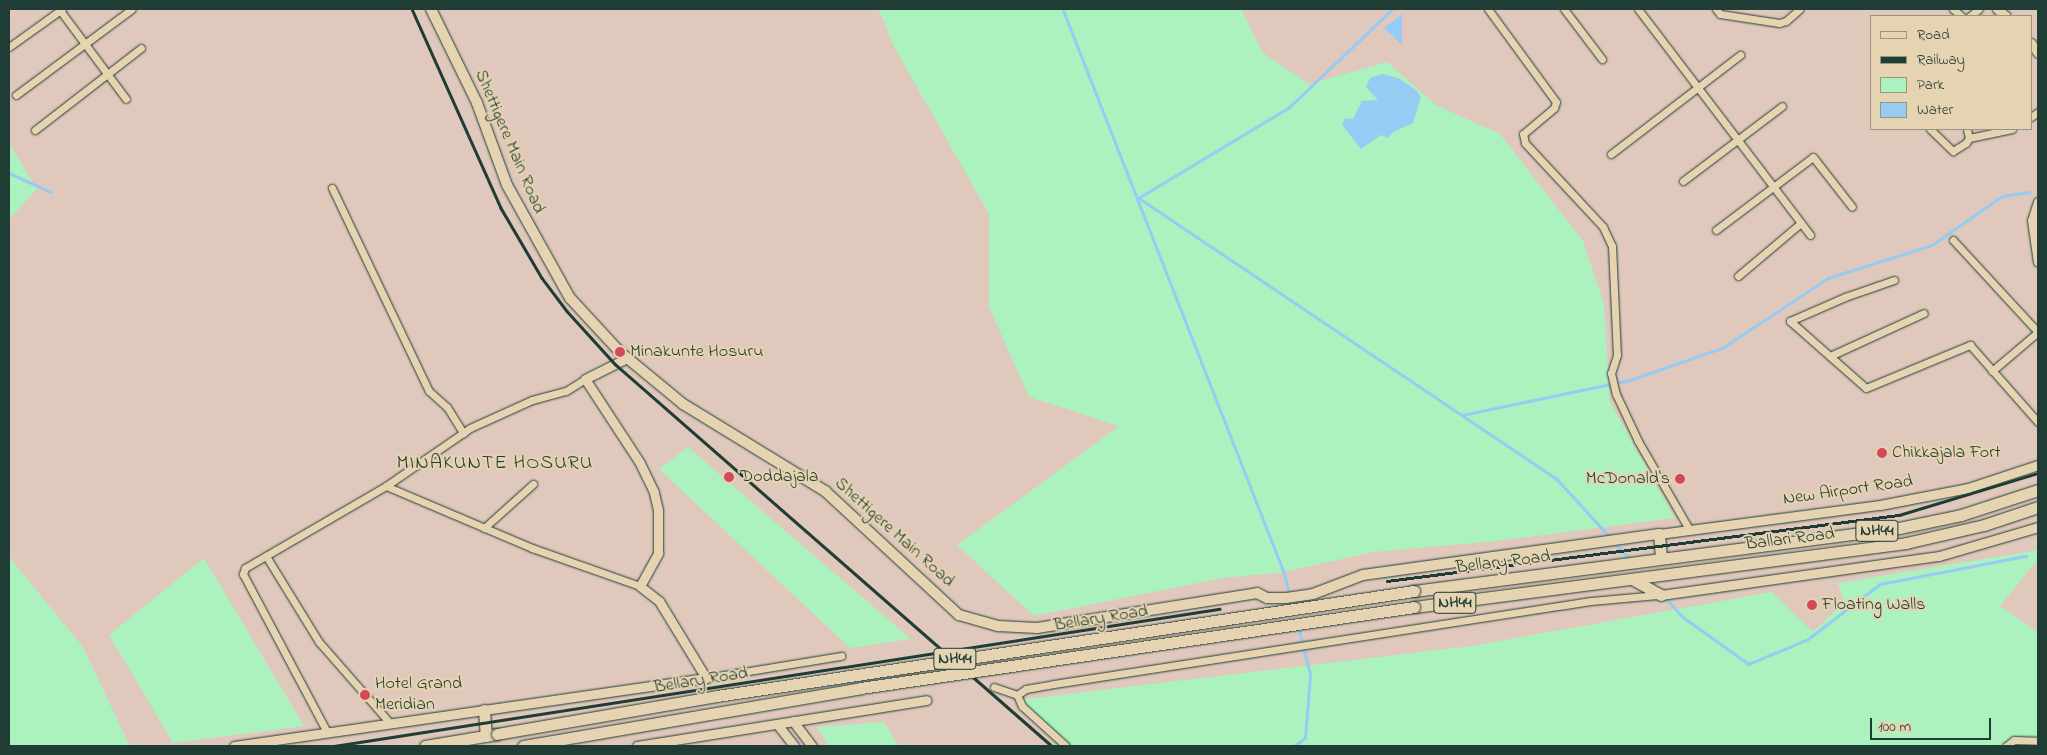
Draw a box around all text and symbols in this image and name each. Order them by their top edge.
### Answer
legend [1870,15,2032,130]
text: Road [1917,24,1950,46]
text: Railway [1917,49,1965,71]
street label: Shettigere Main Road [469,67,549,217]
text: Park [1917,74,1944,96]
text: Water [1917,99,1953,121]
place label: Minakunte Hosuru [630,341,763,363]
marker: Minakunte Hosuru [614,346,626,358]
place label: Chikkajala Fort [1892,442,2001,464]
marker: Chikkajala Fort [1876,447,1888,459]
district label: MINAKUNTE HOSURU [394,451,596,475]
place label: Doddajala [740,466,819,488]
place label: McDonald's [1586,468,1670,490]
marker: Doddajala [722,470,736,484]
street label: New Airport Road [1782,471,1914,511]
street label: Shettigere Main Road [829,473,959,593]
marker: McDonald's [1674,473,1686,485]
road number: NH44 [1854,518,1900,544]
street label: Ballari Road [1744,524,1836,556]
street label: Bellary Road [1454,546,1552,580]
road number: NH44 [1432,590,1478,616]
place label: Floating Walls [1822,594,1925,616]
marker: Floating Walls [1806,599,1818,611]
street label: Bellary Road [1052,601,1150,637]
road number: NH44 [932,646,978,672]
street label: Bellary Road [652,663,750,699]
place label: Hotel Grand Meridian [375,674,462,716]
marker: Hotel Grand Meridian [359,689,371,701]
scale bar [1872,708,1993,740]
text: 100 m [1878,716,1911,738]

